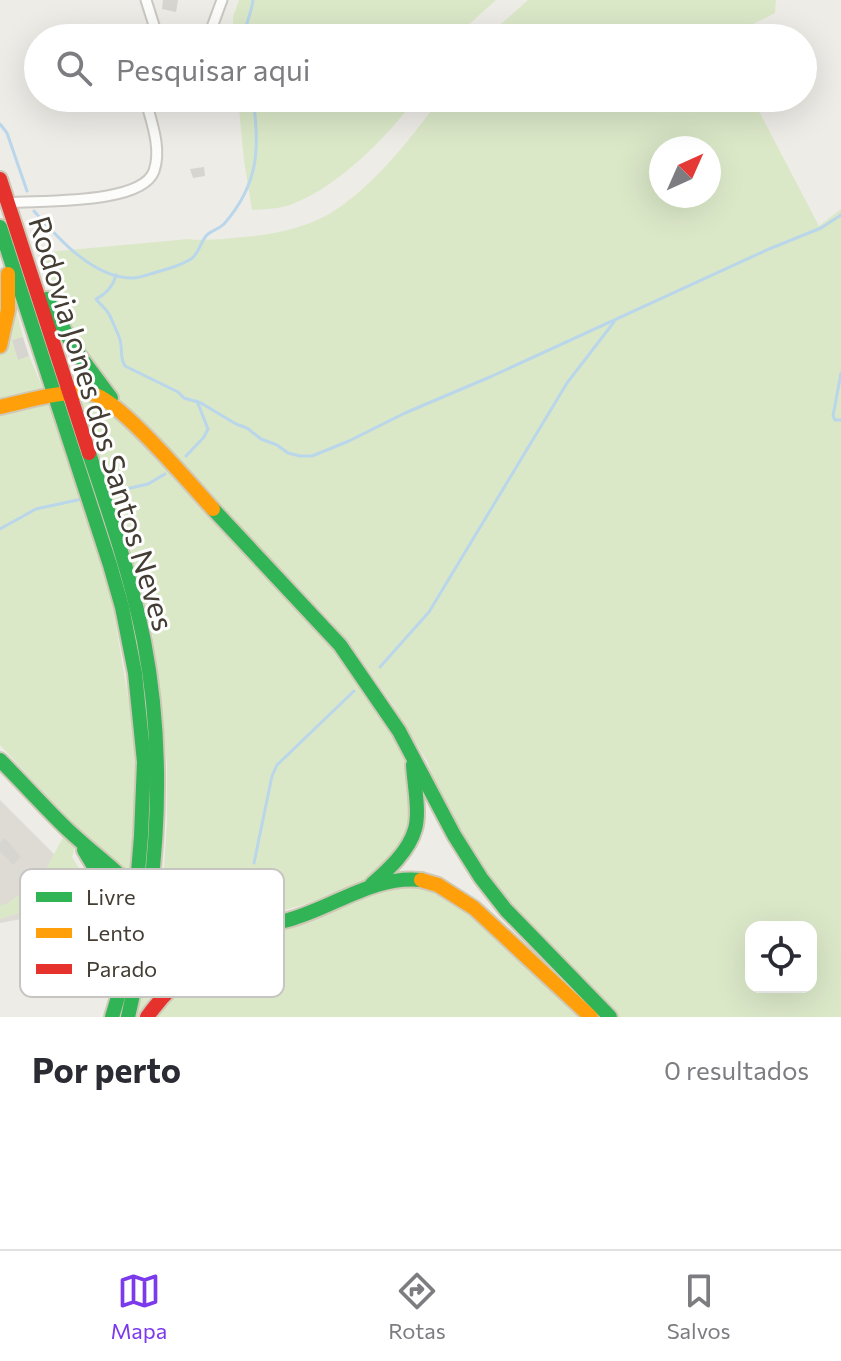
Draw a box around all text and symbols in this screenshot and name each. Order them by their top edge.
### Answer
search box [24,24,817,112]
icon: search [52,46,96,90]
text: Pesquisar aqui [116,50,311,87]
north arrow [649,136,721,208]
street label: Rodovia Jones dos Santos Neves [22,211,184,635]
legend [20,869,284,997]
text: Livre [86,883,136,910]
text: Lento [86,919,145,946]
map controls [745,921,817,993]
button: locate [745,921,817,993]
text: Parado [86,955,157,982]
text: Por perto [32,1048,181,1090]
text: 0 resultados [664,1054,809,1085]
tab: Mapa [110,1269,167,1344]
tab: Rotas [388,1269,446,1344]
tab: Salvos [667,1269,731,1344]

